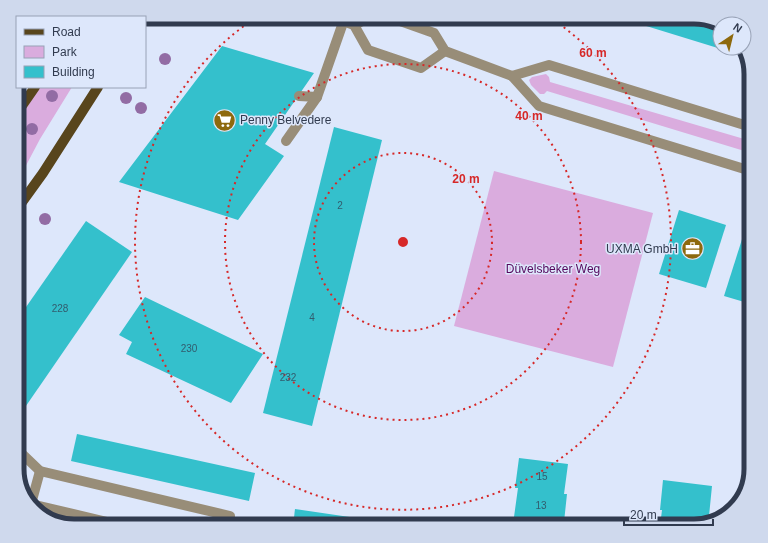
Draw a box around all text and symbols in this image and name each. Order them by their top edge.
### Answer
legend [16,16,146,88]
north arrow [712,16,752,56]
text: N [731,21,744,35]
text: Road [52,25,81,39]
text: Park [52,45,78,59]
text: 60 m [579,46,607,60]
text: Building [52,65,95,79]
supermarket icon: Penny Belvedere [211,107,237,133]
text: 40 m [515,109,543,123]
place label: Penny Belvedere [240,113,332,127]
text: 20 m [452,172,480,186]
house number: 2 [337,200,343,211]
centre of rings [396,235,410,249]
office icon: UXMA GmbH [680,236,706,262]
place label: UXMA GmbH [606,242,678,256]
park label: Düvelsbeker Weg [506,262,600,276]
house number: 228 [52,303,69,314]
house number: 4 [309,312,315,323]
house number: 230 [181,343,198,354]
house number: 232 [280,372,297,383]
house number: 15 [536,471,548,482]
house number: 13 [535,500,547,511]
scale bar [624,501,713,527]
text: 20 m [630,508,657,522]

